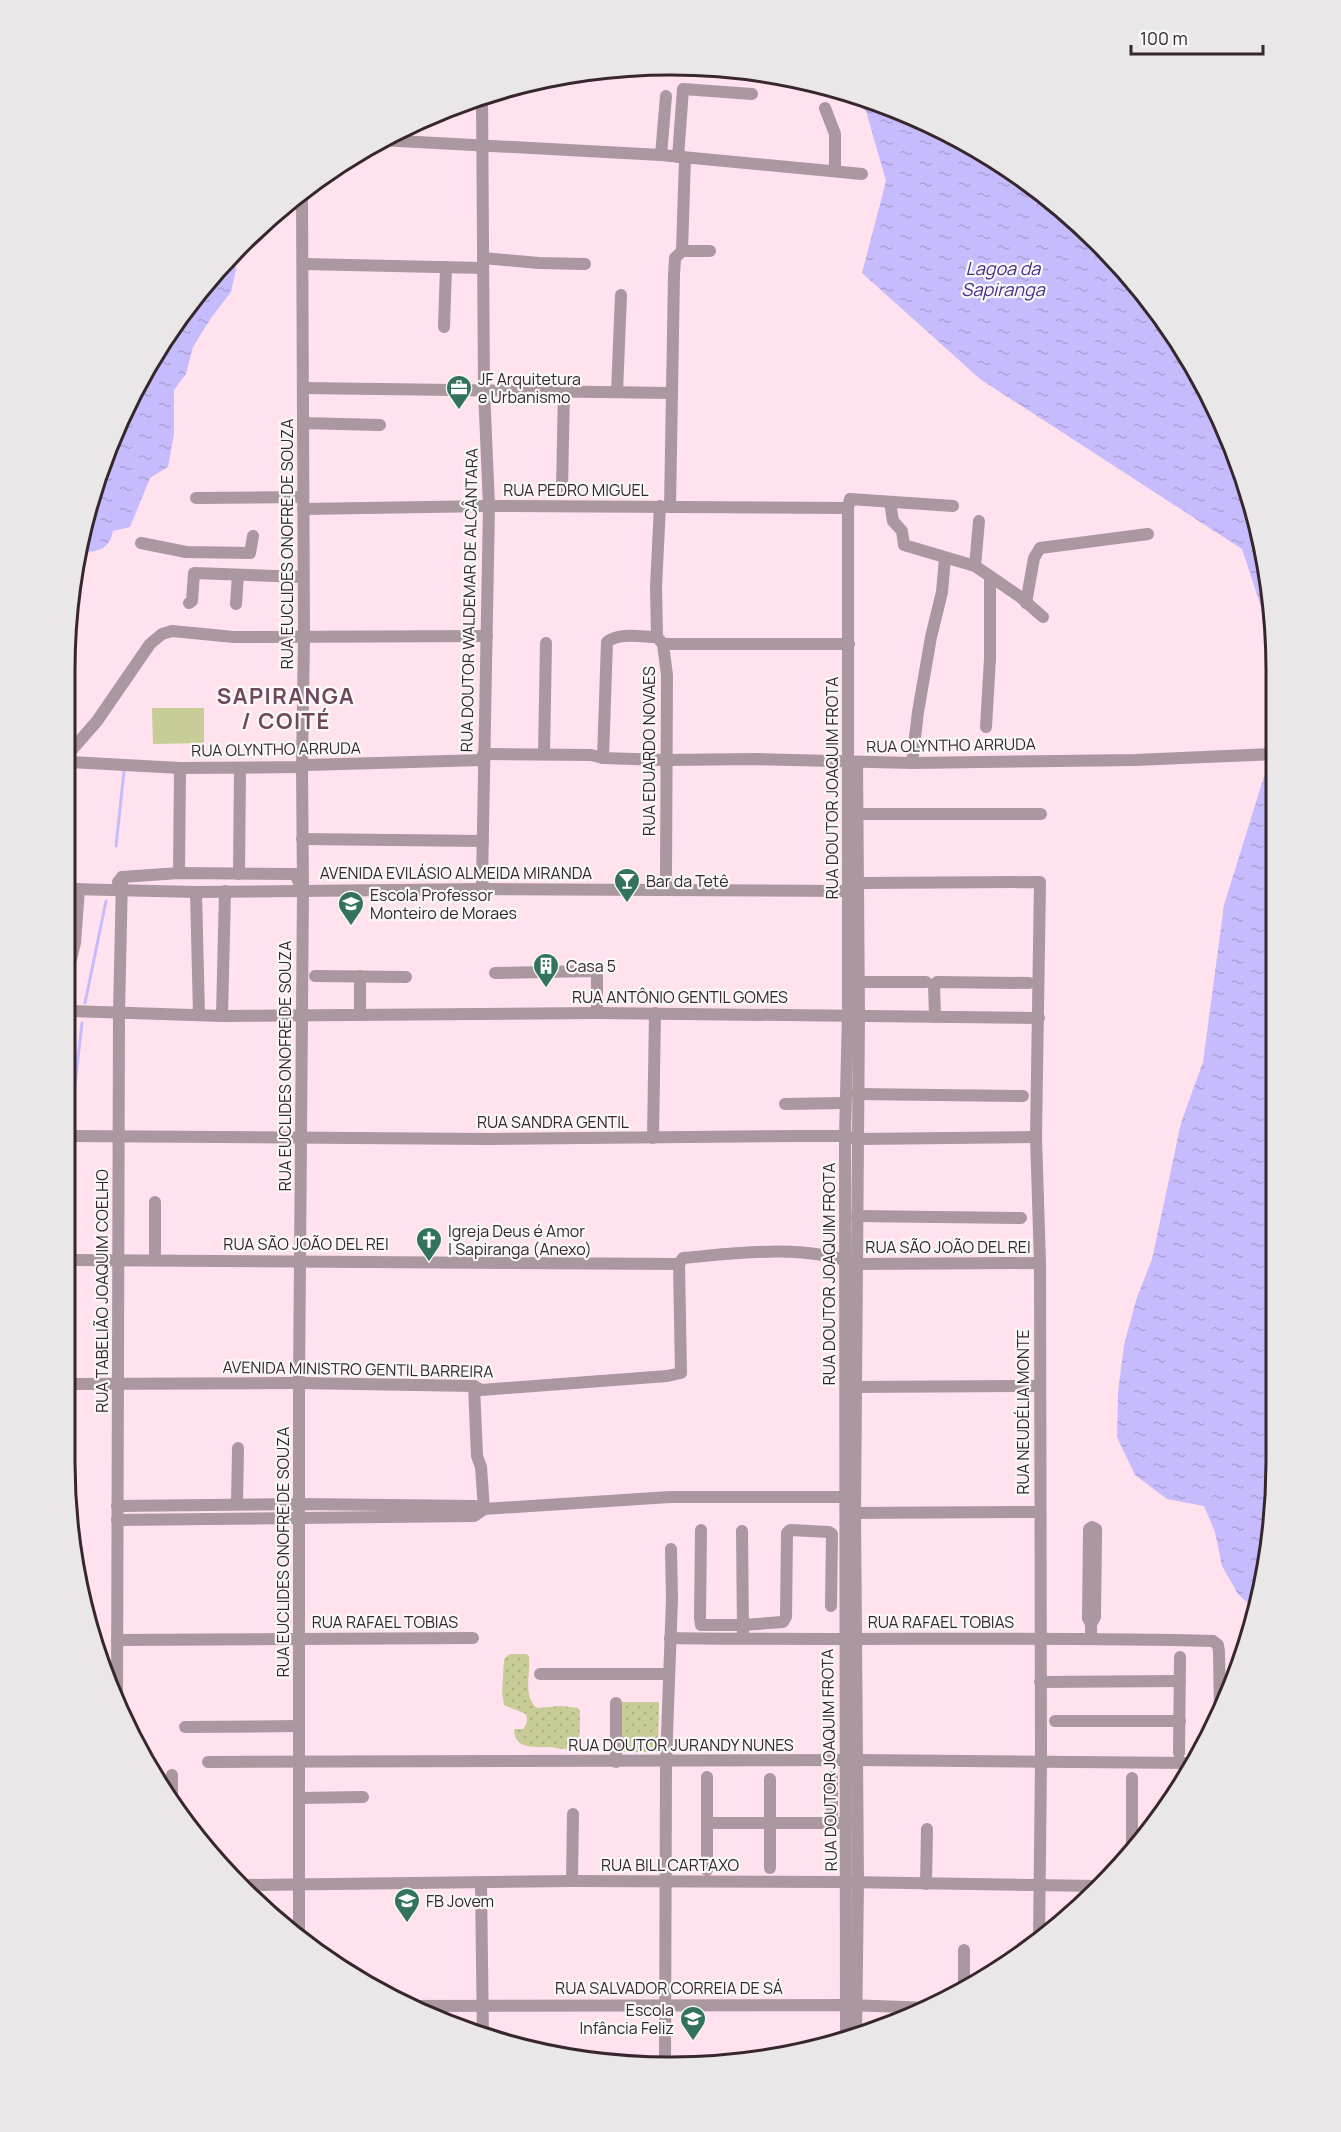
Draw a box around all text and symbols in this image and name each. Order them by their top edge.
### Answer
scale bar [1131,18,1263,56]
text: 100 m [1140,26,1188,50]
water label: Lagoa da Sapiranga [961,256,1046,301]
place label: JF Arquitetura e Urbanismo [478,368,581,408]
office icon: JF Arquitetura e Urbanismo [444,373,474,411]
street label: RUA EUCLIDES ONOFRE DE SOUZA [276,419,298,669]
street label: RUA DOUTOR WALDEMAR DE ALCÂNTARA [455,448,483,752]
street label: RUA PEDRO MIGUEL [503,479,649,501]
street label: RUA EDUARDO NOVAES [638,666,660,836]
street label: RUA DOUTOR JOAQUIM FROTA [821,677,843,899]
district label: SAPIRANGA / COITÉ [217,681,355,736]
street label: RUA OLYNTHO ARRUDA [866,733,1036,757]
street label: RUA OLYNTHO ARRUDA [191,737,361,761]
street label: AVENIDA EVILÁSIO ALMEIDA MIRANDA [320,862,592,884]
bar icon: Bar da Tetê [612,866,642,904]
place label: Bar da Tetê [646,870,729,892]
place label: Escola Professor Monteiro de Moraes [370,884,517,924]
school or university icon: Escola Professor Monteiro de Moraes [336,889,366,927]
street label: RUA EUCLIDES ONOFRE DE SOUZA [274,941,296,1191]
building icon: Casa 5 [531,951,561,989]
place label: Casa 5 [566,955,616,977]
street label: RUA ANTÔNIO GENTIL GOMES [572,986,788,1008]
street label: RUA SANDRA GENTIL [477,1111,629,1133]
street label: RUA DOUTOR JOAQUIM FROTA [818,1163,840,1385]
street label: RUA TABELIÃO JOAQUIM COELHO [91,1169,113,1413]
place label: Igreja Deus é Amor | Sapiranga (Anexo) [448,1220,592,1260]
church icon: Igreja Deus é Amor | Sapiranga (Anexo) [414,1225,444,1263]
street label: RUA SÃO JOÃO DEL REI [223,1233,389,1255]
street label: RUA SÃO JOÃO DEL REI [865,1236,1031,1258]
street label: RUA NEUDÉLIA MONTE [1012,1329,1034,1495]
street label: AVENIDA MINISTRO GENTIL BARREIRA [222,1356,494,1382]
street label: RUA EUCLIDES ONOFRE DE SOUZA [272,1427,294,1677]
street label: RUA RAFAEL TOBIAS [312,1611,458,1633]
street label: RUA RAFAEL TOBIAS [868,1611,1014,1633]
street label: RUA DOUTOR JOAQUIM FROTA [816,1649,842,1871]
street label: RUA DOUTOR JURANDY NUNES [568,1734,794,1756]
street label: RUA BILL CARTAXO [601,1854,739,1876]
school or university icon: FB Jovem [392,1886,422,1924]
place label: FB Jovem [426,1890,494,1912]
street label: RUA SALVADOR CORREIA DE SÁ [555,1977,783,1999]
place label: Escola Infância Feliz [579,1999,674,2039]
school or university icon: Escola Infância Feliz [678,2004,708,2042]

